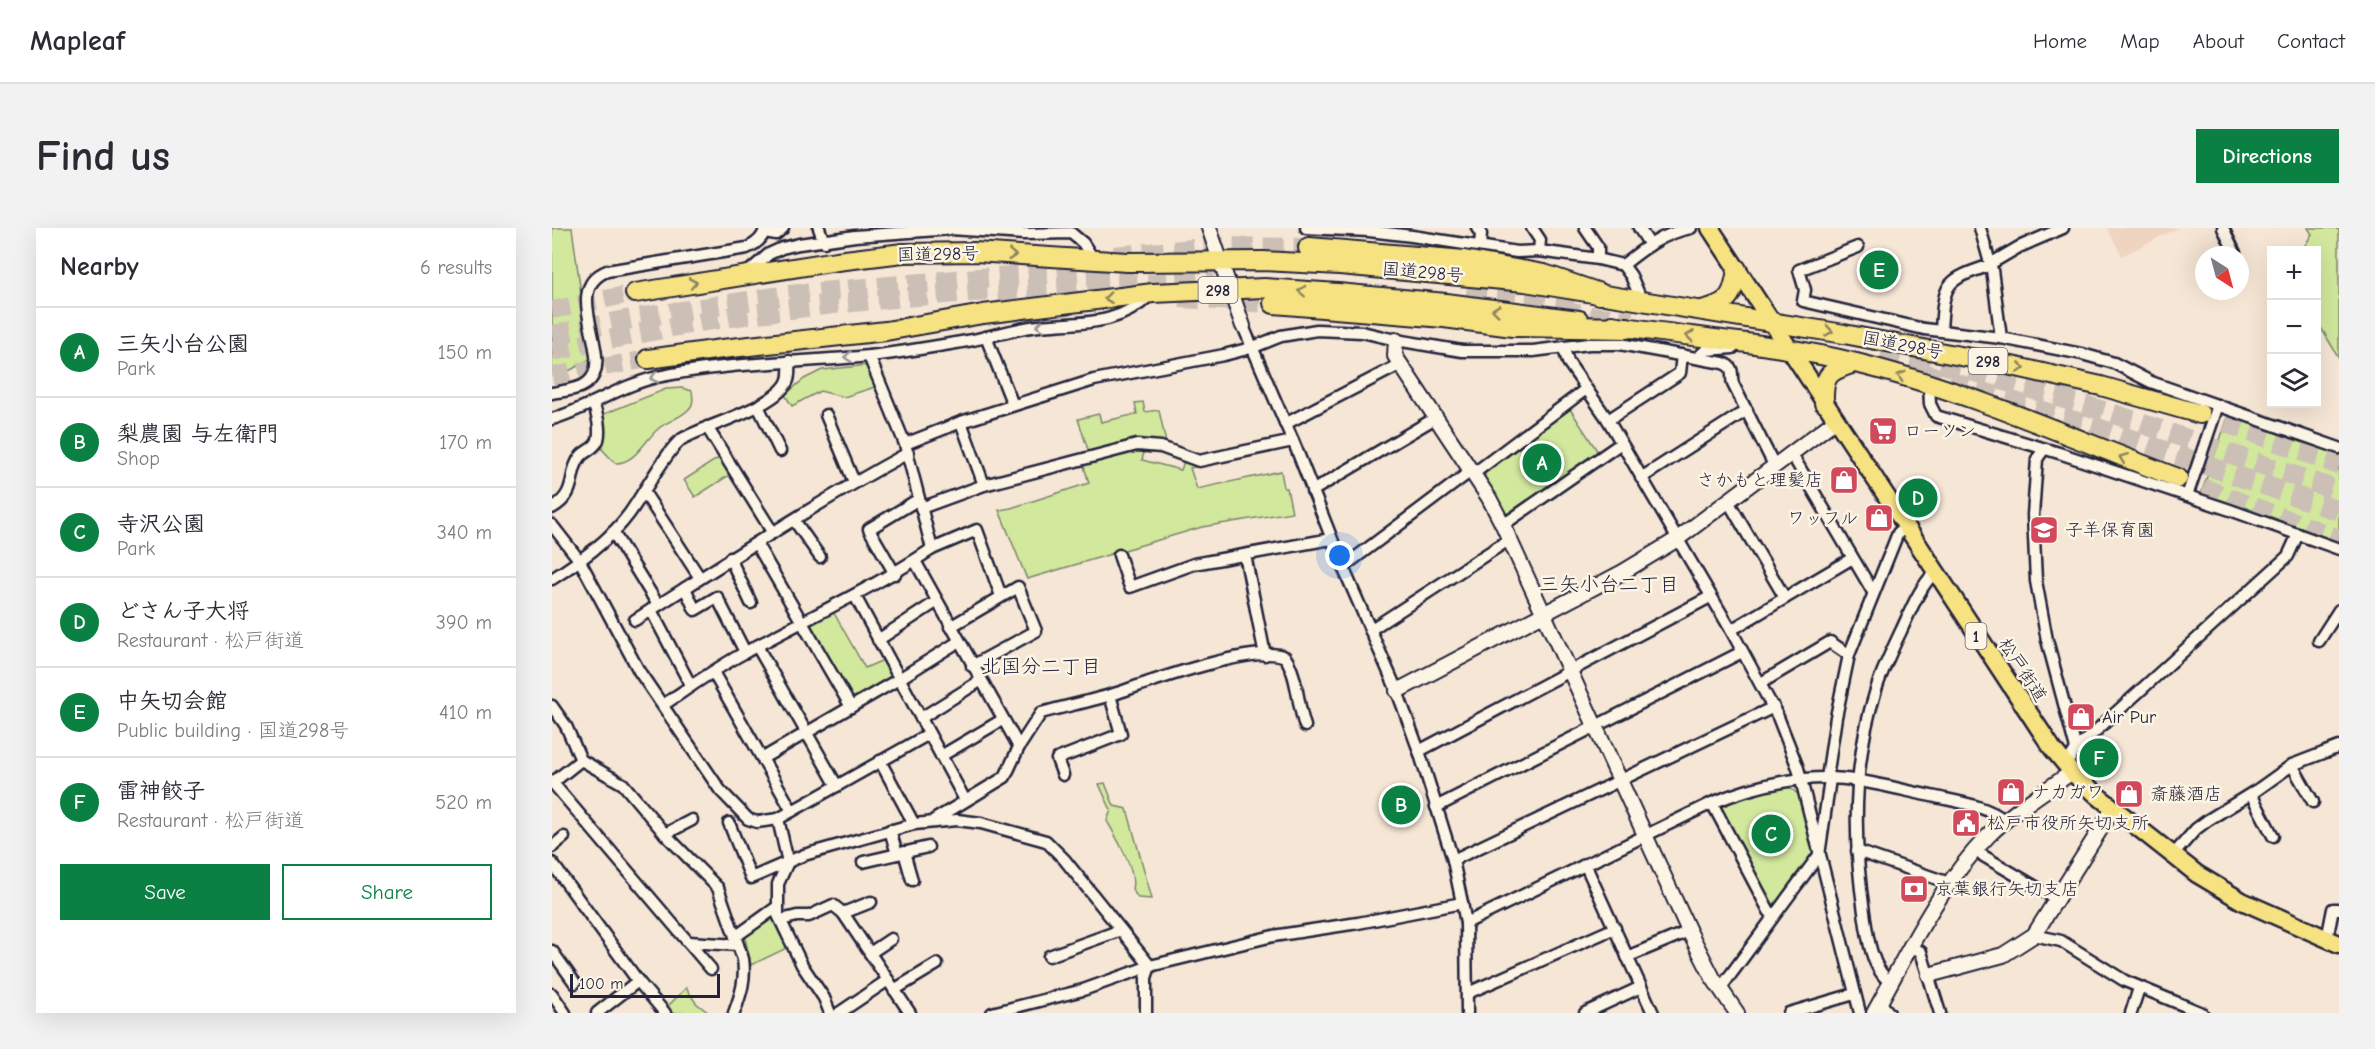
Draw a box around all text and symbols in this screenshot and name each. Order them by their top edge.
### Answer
text: Mapleaf [30,25,125,57]
text: Home [2033,29,2087,53]
text: Map [2120,29,2160,53]
text: About [2193,29,2244,53]
text: Contact [2277,29,2345,53]
button: Directions [2196,129,2339,183]
text: Find us [36,132,170,181]
street label: 国道298号 [897,243,979,266]
north arrow [2195,246,2249,300]
map controls [2267,246,2321,408]
button: + [2267,246,2321,300]
one-way arrow [1007,248,1016,261]
pin: E [1860,248,1898,292]
text: Nearby [60,252,139,282]
text: 6 results [420,256,492,279]
street label: 国道298号 [1381,258,1465,287]
road number: 298 [1198,277,1238,303]
one-way arrow [688,278,697,290]
one-way arrow [1298,284,1307,297]
one-way arrow [1103,291,1112,304]
button: − [2267,300,2321,354]
one-way arrow [1492,304,1501,316]
one-way arrow [1035,320,1045,332]
one-way arrow [1825,325,1834,337]
street label: 国道298号 [1861,327,1945,364]
one-way arrow [1685,330,1694,342]
text: 三矢小台公園 [117,331,249,357]
text: A [74,341,85,364]
text: 150 m [438,341,492,364]
road number: 298 [1968,348,2008,374]
one-way arrow [843,351,852,364]
button: layers [2267,354,2321,408]
text: Park [117,357,155,380]
one-way arrow [2016,361,2026,374]
one-way arrow [649,371,659,384]
one-way arrow [1896,371,1907,383]
supermarket icon: ローソン [1867,415,1899,447]
text: 梨農園 与左衛門 [117,421,279,447]
place label: ローソン [1904,421,1976,442]
text: B [73,431,86,454]
text: 170 m [439,431,492,454]
pin: A [1522,440,1562,486]
text: Shop [117,447,160,470]
one-way arrow [2118,452,2129,465]
shop icon: さかもと理髪店 [1828,464,1860,496]
place label: さかもと理髪店 [1697,470,1823,491]
pin: D [1898,476,1938,520]
shop icon: ワッフル [1863,502,1895,534]
place label: ワッフル [1787,508,1858,529]
text: 寺沢公園 [117,511,205,537]
school or university icon: 子羊保育園 [2028,514,2060,546]
place label: 子羊保育園 [2065,520,2155,541]
text: C [73,521,86,544]
text: 340 m [437,521,492,544]
text: Park [117,537,155,560]
your location [1325,541,1354,570]
district label: 三矢小台二丁目 [1539,573,1679,596]
text: どさん子大将 [117,598,249,624]
text: D [73,611,86,634]
text: 390 m [436,611,492,634]
road number: 1 [1966,623,1986,649]
text: Restaurant · 松戸街道 [117,629,304,652]
street label: 松戸街道 [1994,634,2051,706]
district label: 北国分二丁目 [981,655,1101,678]
text: 中矢切会館 [117,688,227,714]
text: E [74,701,85,724]
text: 410 m [439,701,492,724]
shop icon: Air Pur [2065,701,2097,733]
place label: Air Pur [2102,707,2157,728]
text: Public building · 国道298号 [117,719,349,742]
pin: F [2080,736,2118,780]
shop icon: ナカガワ [1995,776,2027,808]
text: 雷神餃子 [117,778,205,804]
shop icon: 斎藤酒店 [2113,778,2145,810]
pin: B [1382,782,1420,828]
place label: ナカガワ [2032,782,2104,803]
place label: 斎藤酒店 [2150,784,2222,805]
text: F [74,791,85,814]
text: 520 m [435,791,492,814]
public building icon: 松戸市役所矢切支所 [1950,807,1982,839]
text: Restaurant · 松戸街道 [117,809,304,832]
pin: C [1752,812,1790,856]
place label: 松戸市役所矢切支所 [1987,813,2149,834]
button: Save [60,864,270,920]
button: Share [282,864,492,920]
bank icon: 京葉銀行矢切支店 [1898,873,1930,905]
place label: 京葉銀行矢切支店 [1935,879,2079,900]
scale bar [570,971,720,998]
text: 100 m [579,975,623,993]

